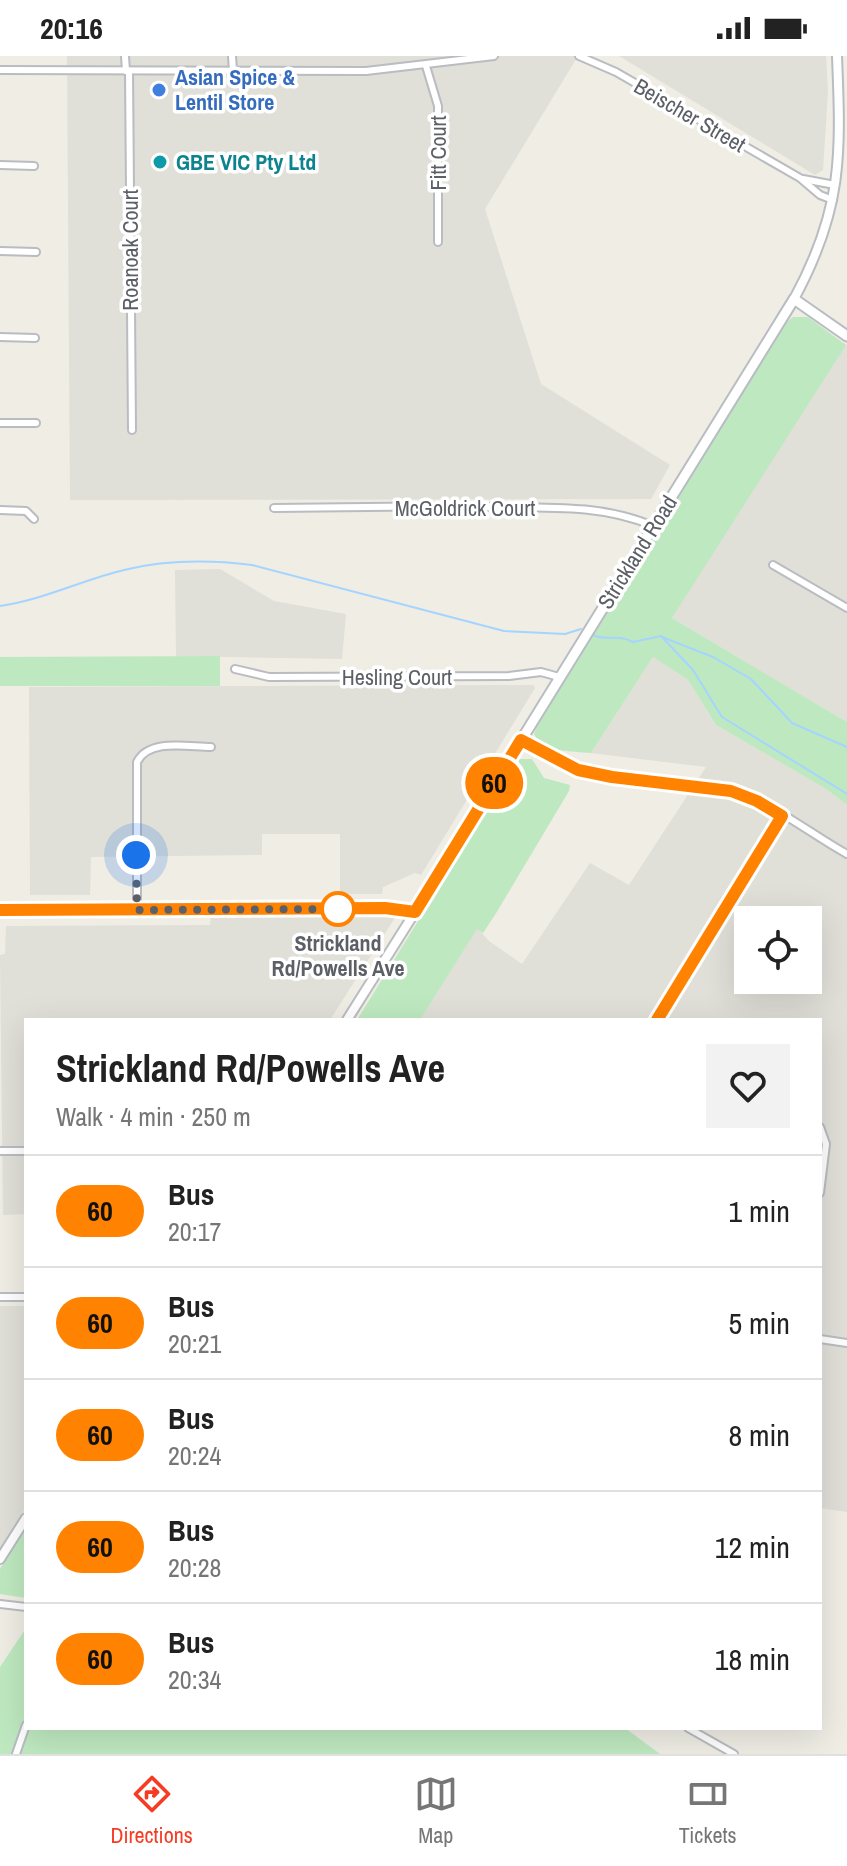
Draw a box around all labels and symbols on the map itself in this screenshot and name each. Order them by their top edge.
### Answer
place label: Asian Spice & Lentil Store [175,62,295,117]
street label: Beischer Street [629,71,751,159]
marker: Asian Spice & Lentil Store [150,81,168,99]
street label: Fitt Court [423,115,453,191]
place label: GBE VIC Pty Ltd [176,147,316,177]
marker: GBE VIC Pty Ltd [151,153,169,171]
street label: Roanoak Court [115,189,145,311]
street label: Strickland Road [590,490,684,614]
street label: McGoldrick Court [395,493,535,523]
street label: Hesling Court [342,662,452,692]
line badge: 60 [458,757,530,809]
your location [116,835,156,875]
marker: Strickland Rd/Powells Ave [321,892,355,926]
place label: Strickland Rd/Powells Ave [271,928,405,983]

